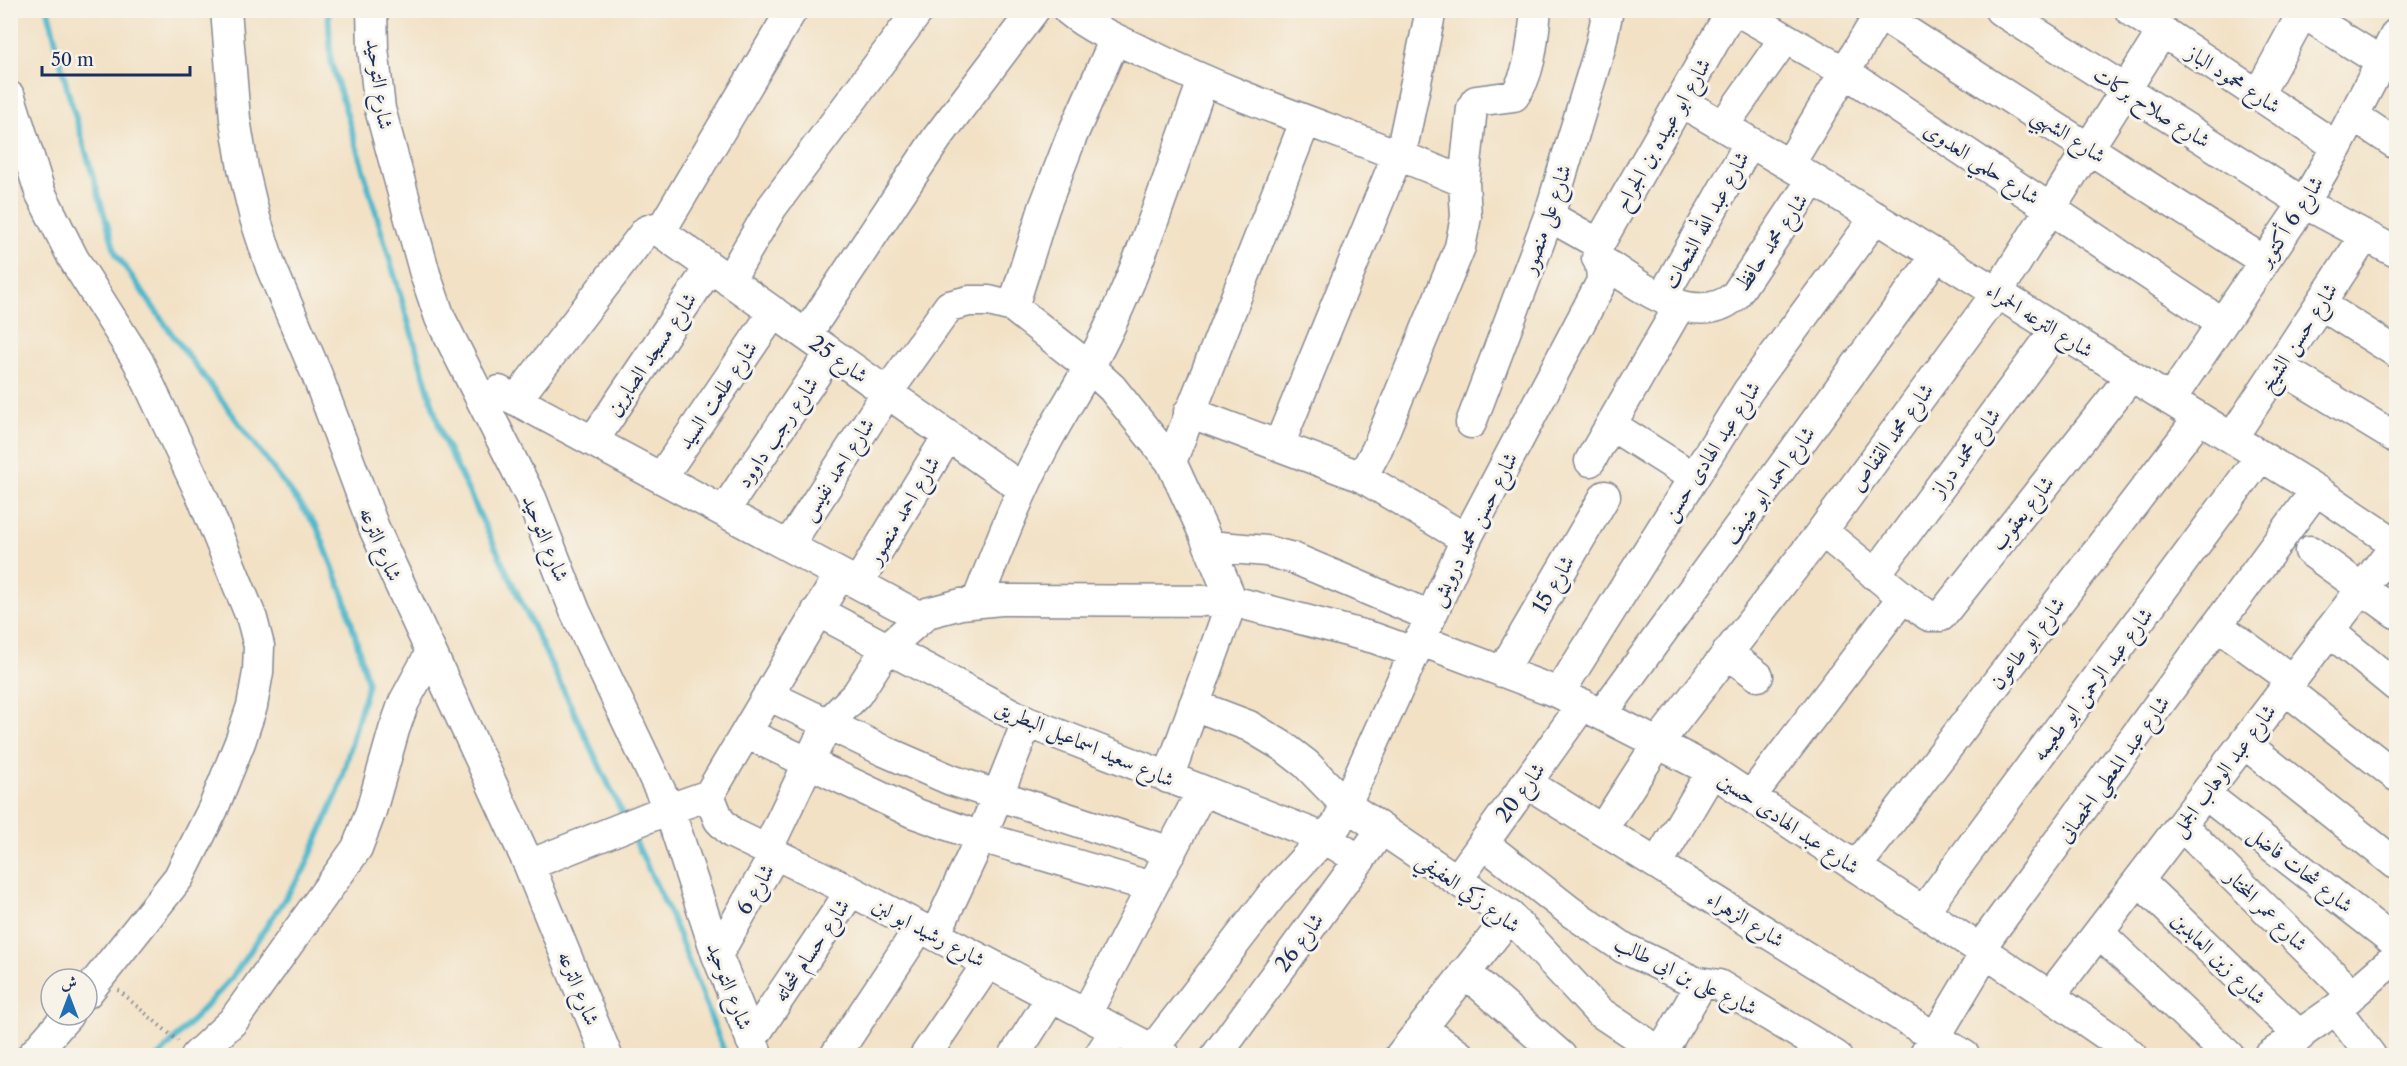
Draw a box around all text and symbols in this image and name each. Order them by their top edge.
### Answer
street label: شارع التوحيد [355,37,399,132]
scale bar [42,39,190,77]
street label: شارع محمود الباز [2178,39,2285,123]
text: 50 m [51,49,94,71]
street label: شارع ابو عبيده بن الجراح [1608,53,1722,218]
street label: شارع صلاح بركات [2085,61,2215,159]
street label: شارع الشهبي [2023,102,2111,175]
street label: شارع حلمي العدوى [1915,116,2044,216]
street label: شارع عبد الله الشحات [1654,145,1759,296]
street label: شارع على منصور [1515,161,1582,281]
street label: شارع 6 أكتوبر [2249,170,2334,276]
street label: شارع محمد حافظ [1729,188,1818,299]
street label: شارع الترعه الحمراء [1979,277,2098,368]
street label: شارع حسن الشيخ [2253,278,2348,400]
street label: شارع مسجد الصابرين [600,287,706,424]
street label: شارع 25 [802,330,873,393]
street label: شارع طلعت السيد [672,336,767,457]
street label: شارع رجب داوود [731,372,828,496]
street label: شارع عبد الهادى حسن [1657,376,1770,529]
street label: شارع محمد القفاص [1843,378,1943,499]
street label: شارع محمد دراز [1923,403,2010,506]
street label: شارع احمد نفيس [795,413,884,528]
street label: شارع احمد ابو ضيف [1718,421,1825,552]
street label: شارع حسن محمد درويش [1423,448,1528,613]
street label: شارع احمد منصور [860,451,950,573]
street label: شارع يعقوب [1985,470,2064,559]
street label: شارع التوحيد [512,491,575,587]
street label: شارع الترعه [349,503,408,587]
street label: شارع 15 [1527,551,1585,620]
street label: شارع ابو طاعون [1984,592,2075,698]
street label: شارع عبد الرحمن ابو طعيمه [2026,602,2163,769]
street label: شارع عبد المعطي الحمصانى [2051,691,2181,852]
street label: شارع سعيد اسماعيل البطريق [989,694,1178,798]
street label: شارع عبد الوهاب الجمل [2165,699,2286,845]
street label: شارع 20 [1490,757,1555,830]
street label: شارع عبد الهادى حسين [1710,767,1864,884]
street label: شارع شحات فاضل [2240,820,2358,922]
street label: شارع زكي العفيفي [1408,846,1525,944]
street label: شارع 6 [731,859,785,922]
street label: شارع عمر المختار [2215,862,2313,961]
street label: شارع الزهراء [1700,885,1789,958]
street label: شارع رشيد ابو لبن [866,892,990,977]
street label: شارع حسام شحاته [767,894,860,1010]
street label: شارع زين العابدين [2162,907,2272,1014]
street label: شارع 26 [1269,908,1333,980]
street label: شارع على بن ابى طالب [1608,930,1761,1026]
street label: شارع التوحيد [696,939,758,1035]
street label: شارع الترعه [547,947,605,1031]
north arrow [39,967,99,1027]
text: ش [61,972,77,992]

